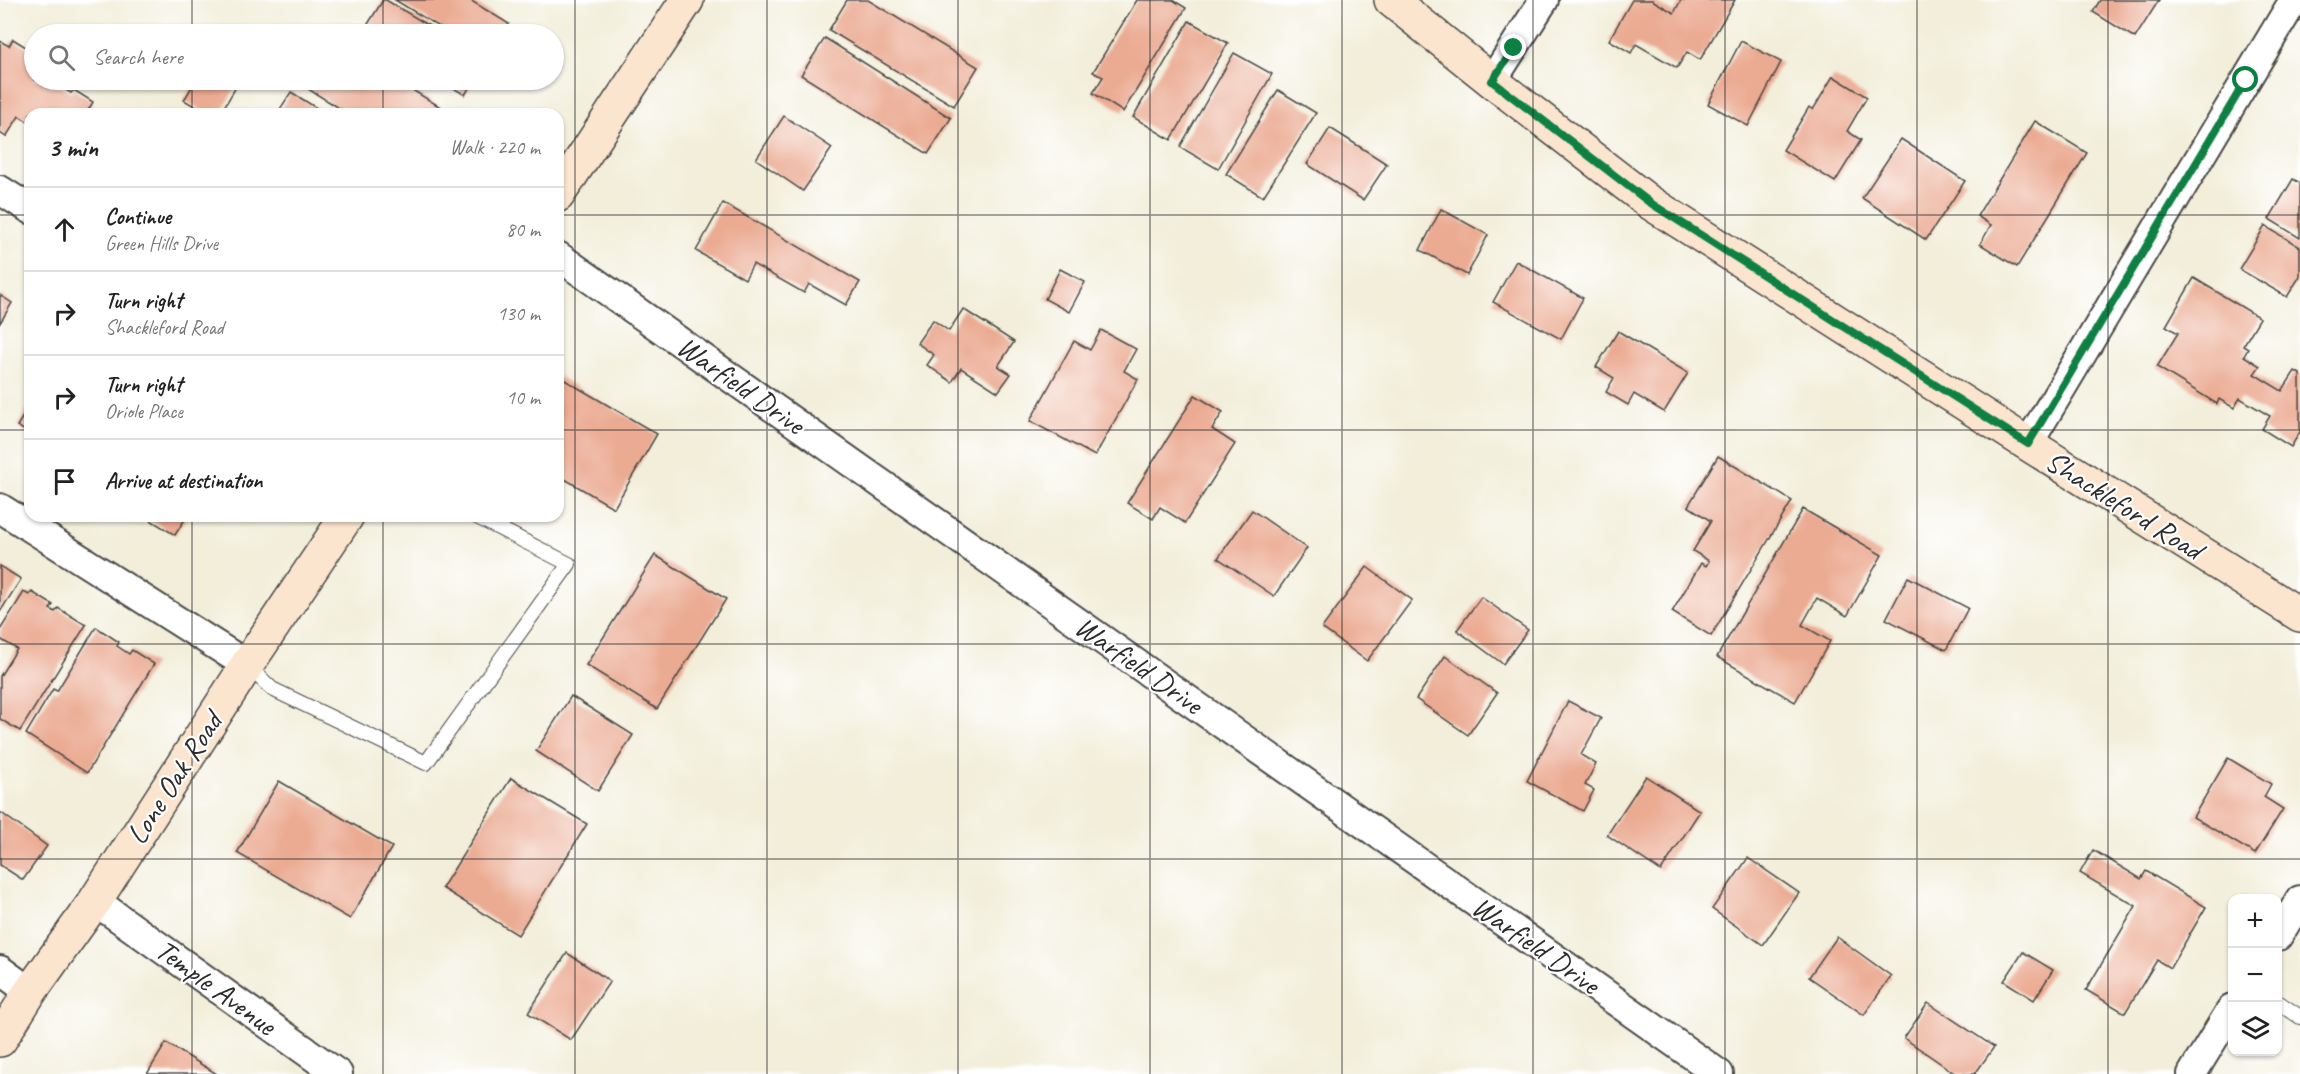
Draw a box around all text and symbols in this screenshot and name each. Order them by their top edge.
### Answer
search box [24,24,564,90]
route end [1500,34,1526,60]
icon: search [45,41,78,74]
text: Search here [93,43,183,71]
route start [2232,66,2258,92]
text: 3 min [48,131,98,164]
text: Walk · 220 m [450,135,540,160]
text: Continue [105,203,171,231]
icon: ahead [48,213,81,246]
text: 80 m [506,217,540,242]
text: Green Hills Drive [105,231,218,256]
text: Turn right [105,287,182,315]
icon: right [48,297,81,330]
text: 130 m [497,301,540,326]
text: Shackleford Road [105,315,224,340]
street label: Warfield Drive [670,327,814,444]
text: Turn right [105,371,182,399]
icon: right [48,381,81,414]
text: 10 m [506,385,540,410]
text: Oriole Place [105,399,183,424]
street label: Shackleford Road [2038,442,2213,570]
icon: arrive [48,465,81,498]
text: Arrive at destination [105,467,262,495]
street label: Warfield Drive [1068,607,1212,724]
street label: Lone Oak Road [117,701,233,851]
street label: Warfield Drive [1465,887,1609,1004]
map controls [2228,894,2282,1056]
button: + [2228,894,2282,948]
street label: Temple Avenue [148,930,286,1045]
button: − [2228,948,2282,1002]
button: layers [2228,1002,2282,1056]

